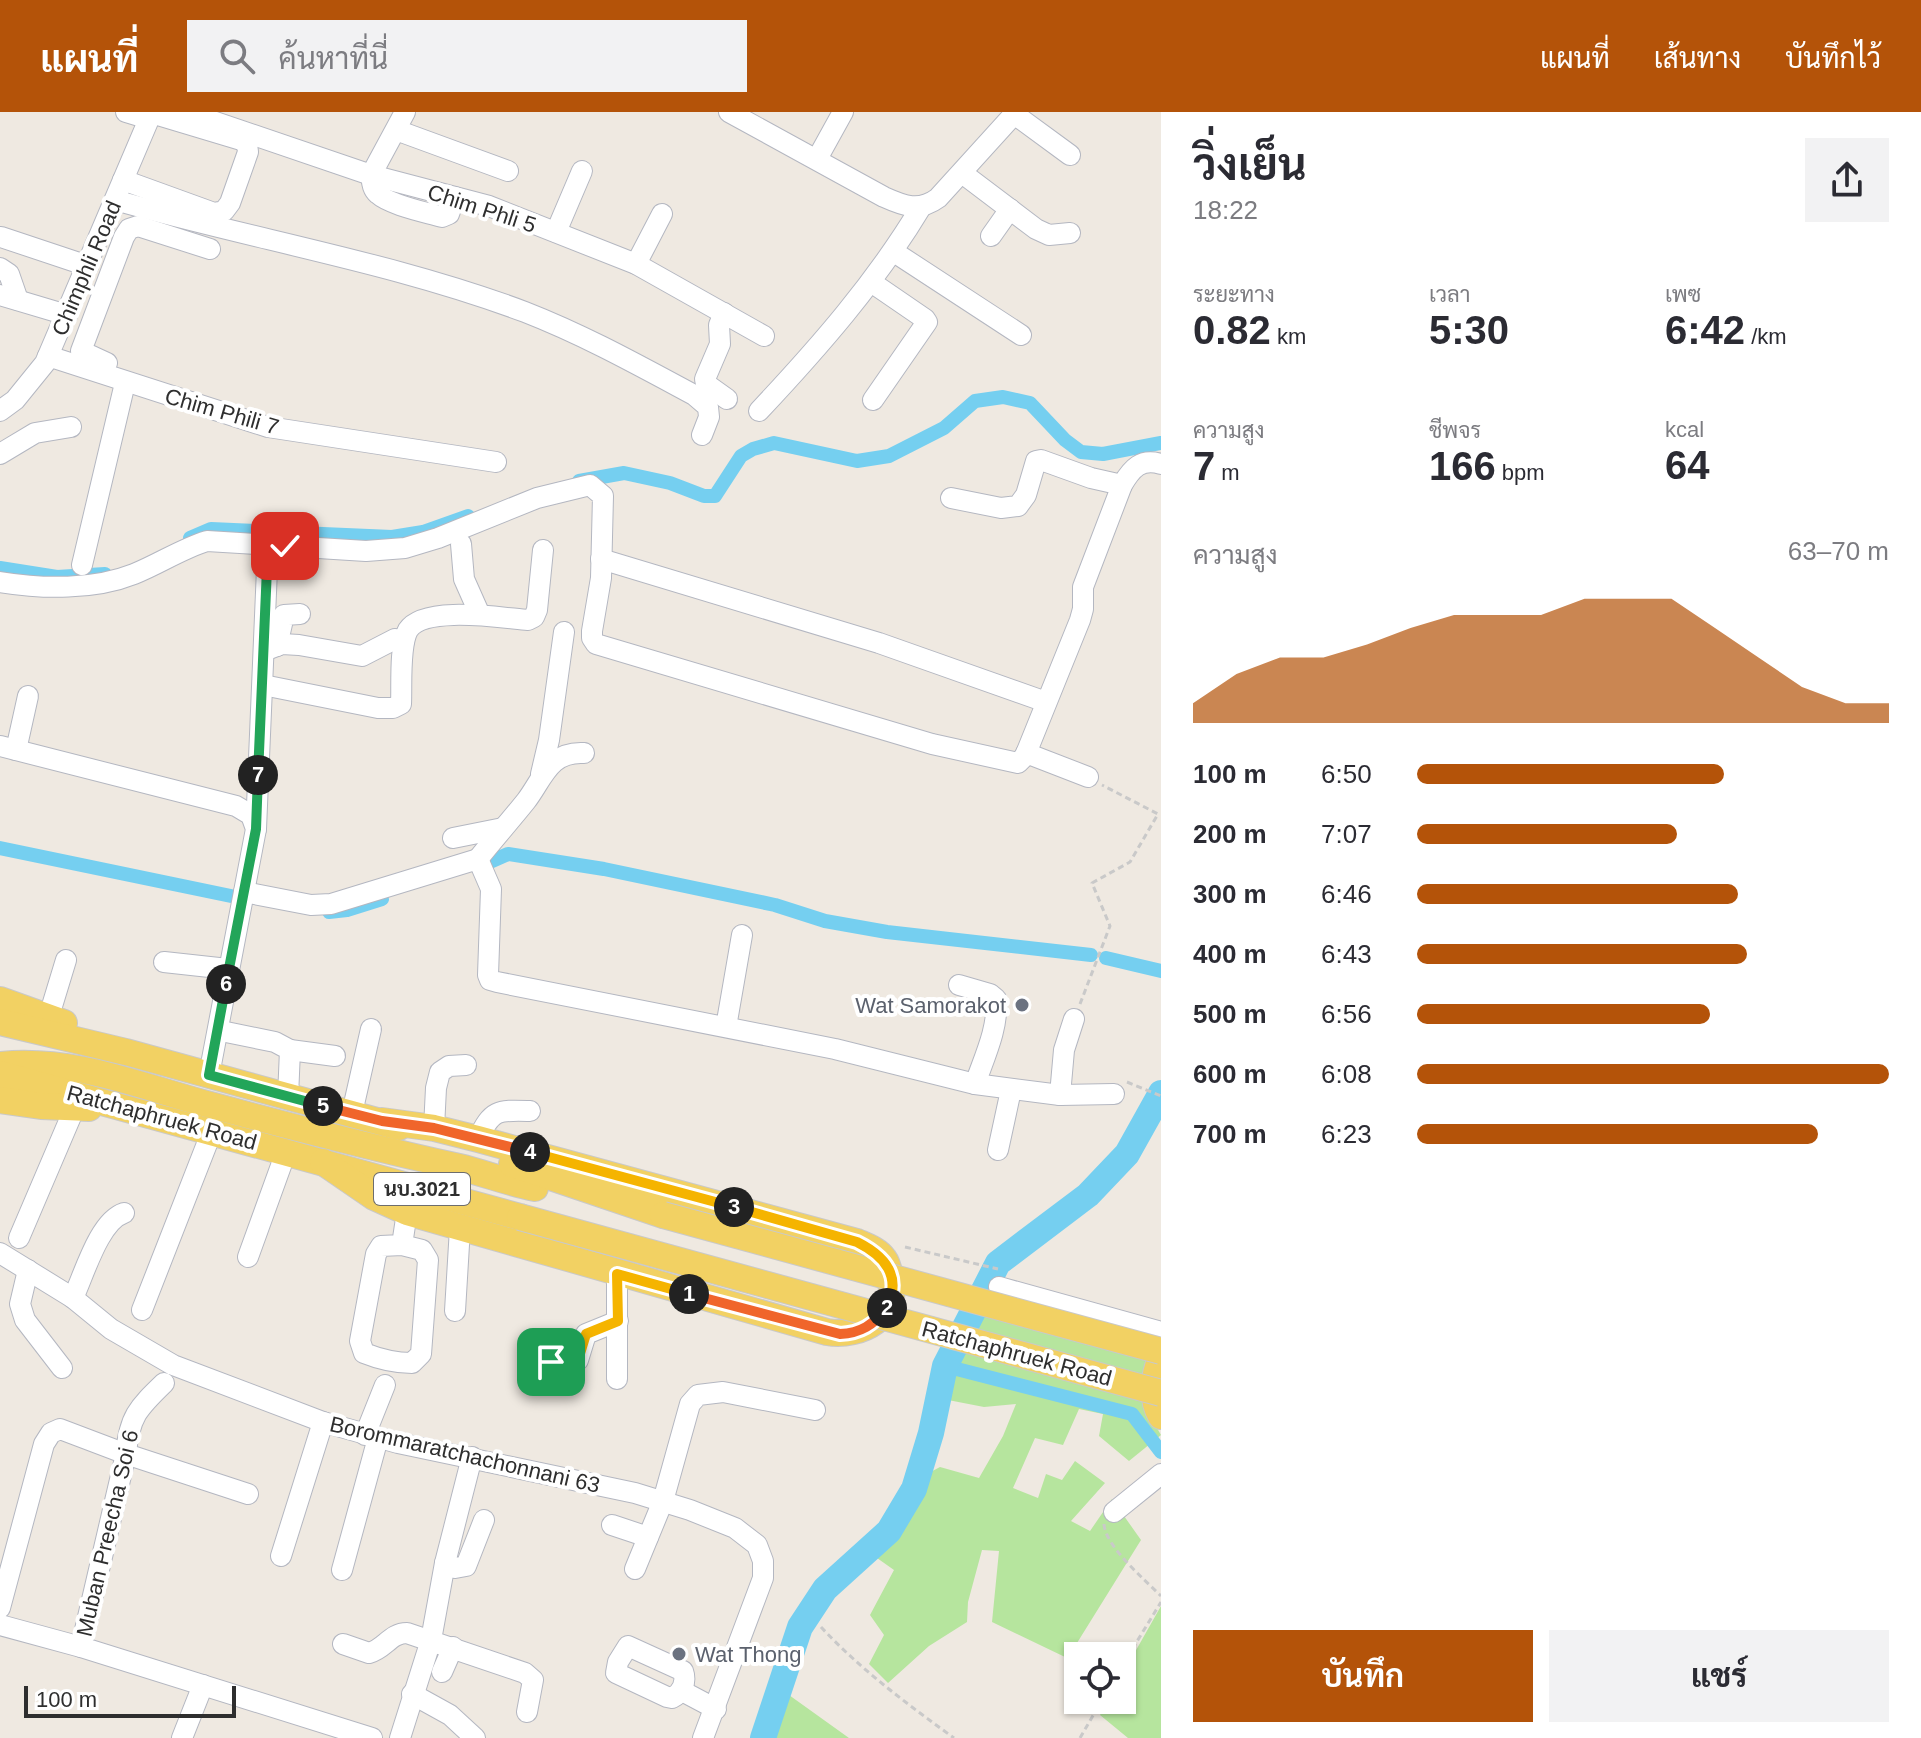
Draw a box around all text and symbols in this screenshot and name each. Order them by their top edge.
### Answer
search box [187,20,747,92]
icon: search [215,34,259,78]
text: แผนที่ [40,38,139,80]
text: ค้นหาที่นี่ [279,42,388,75]
text: แผนที่ [1540,43,1610,74]
text: เส้นทาง [1654,43,1741,74]
text: บันทึกไว้ [1785,43,1881,74]
button: share [1805,138,1889,222]
text: วิ่งเย็น [1193,140,1307,189]
street label: Chim Phli 5 [424,179,539,238]
text: 18:22 [1193,195,1258,225]
street label: Chimphli Road [47,197,126,339]
text: ระยะทาง [1193,282,1275,307]
text: เวลา [1429,282,1471,307]
text: เพซ [1665,282,1701,307]
text: 0.82 [1193,308,1271,352]
text: 5:30 [1429,308,1509,352]
text: 6:42 [1665,308,1745,352]
text: km [1271,324,1306,349]
text: /km [1745,324,1787,349]
street label: Chim Phili 7 [162,383,282,440]
text: kcal [1665,417,1704,442]
text: ความสูง [1193,418,1264,443]
text: ชีพจร [1429,418,1481,443]
text: 64 [1665,443,1710,487]
text: 7 [1193,444,1215,488]
text: 166 [1429,444,1496,488]
text: m [1215,460,1240,485]
text: bpm [1496,460,1545,485]
pin [251,512,319,580]
icon: check [263,524,307,568]
text: 63–70 m [1788,536,1889,566]
text: ความสูง [1193,540,1277,570]
pin: 7 [238,755,278,795]
text: 100 m [1193,759,1267,789]
text: 6:50 [1321,759,1372,789]
text: 7 [252,762,264,787]
text: 200 m [1193,819,1267,849]
text: 7:07 [1321,819,1372,849]
text: 300 m [1193,879,1267,909]
text: 6:46 [1321,879,1372,909]
text: 400 m [1193,939,1267,969]
text: 6:43 [1321,939,1372,969]
pin: 6 [206,964,246,1004]
text: 6 [220,971,232,996]
place label: Wat Samorakot [855,993,1006,1018]
marker: Wat Samorakot [1013,996,1031,1014]
text: 500 m [1193,999,1267,1029]
text: 6:56 [1321,999,1372,1029]
text: 600 m [1193,1059,1267,1089]
text: 6:08 [1321,1059,1372,1089]
street label: Ratchaphruek Road [64,1080,260,1155]
pin: 5 [303,1086,343,1126]
text: 5 [317,1093,329,1118]
text: 700 m [1193,1119,1267,1149]
text: 6:23 [1321,1119,1372,1149]
pin: 4 [510,1132,550,1172]
text: 4 [524,1139,536,1164]
road number: นบ.3021 [374,1173,470,1205]
pin: 3 [714,1187,754,1227]
text: 3 [728,1194,740,1219]
pin: 1 [669,1274,709,1314]
text: 1 [683,1281,695,1306]
pin: 2 [867,1288,907,1328]
text: 2 [881,1295,893,1320]
street label: Ratchaphruek Road [919,1316,1115,1391]
pin [517,1328,585,1396]
icon: arrive [529,1340,573,1384]
street label: Borommaratchachonnani 63 [327,1411,602,1498]
street label: Muban Preecha Soi 6 [72,1427,143,1639]
button: บันทึก [1193,1630,1533,1722]
button: แชร์ [1549,1630,1889,1722]
place label: Wat Thong [695,1642,801,1667]
map controls [1064,1642,1136,1714]
button: locate [1064,1642,1136,1714]
marker: Wat Thong [670,1645,688,1663]
scale bar [24,1682,236,1718]
text: 100 m [36,1687,97,1712]

